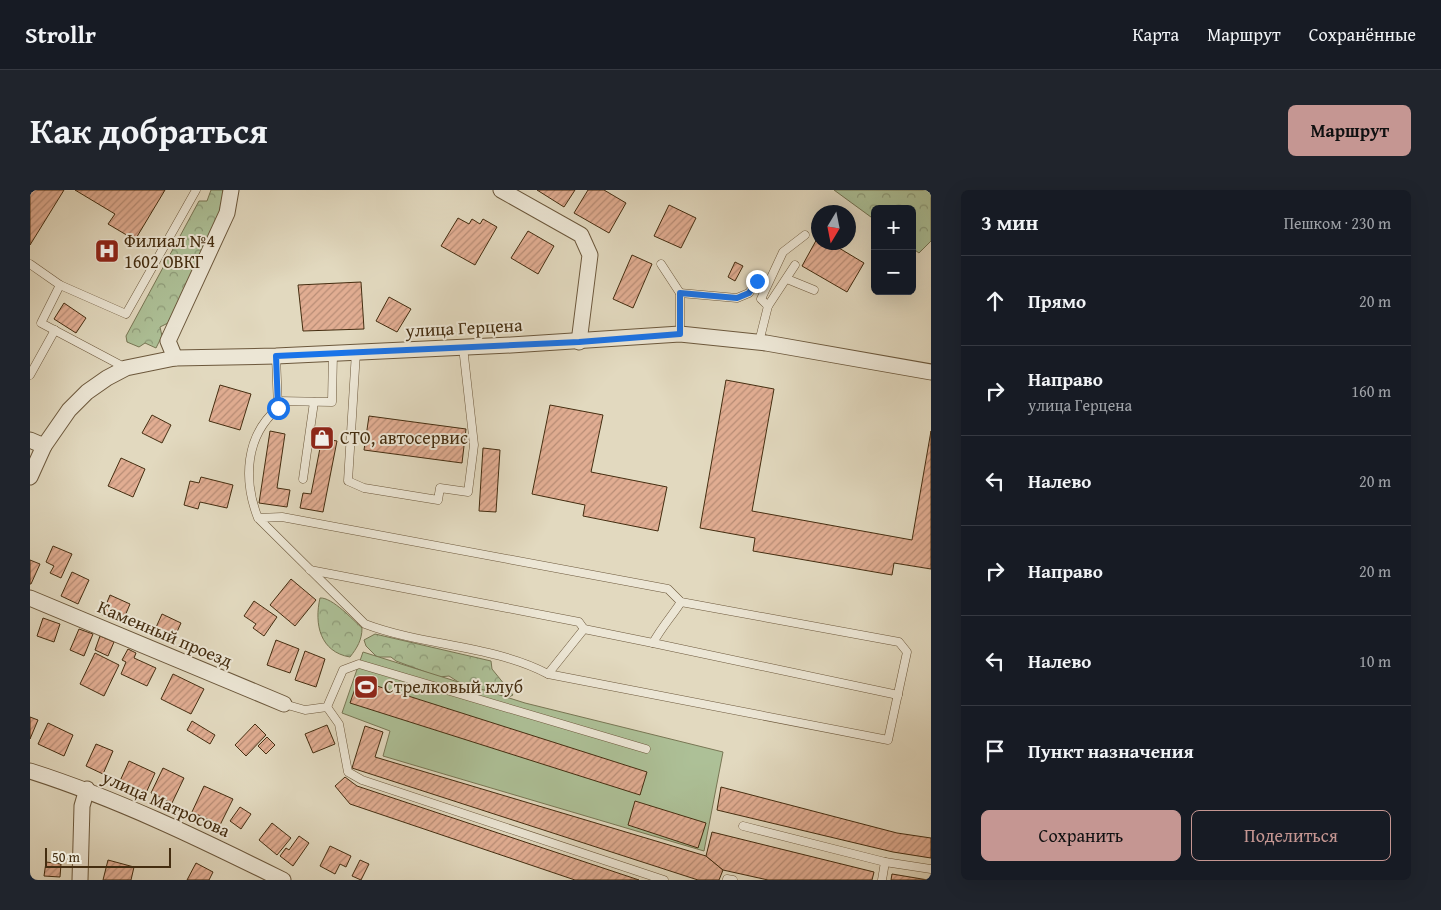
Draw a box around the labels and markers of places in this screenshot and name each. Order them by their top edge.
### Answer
place label: Филиал №4 1602 ОВКГ [124,227,215,275]
hospital icon: Филиал №4 1602 ОВКГ [94,238,120,264]
place label: СТО, автосервис [340,424,468,451]
shop icon: СТО, автосервис [309,425,335,451]
place label: Стрелковый клуб [384,673,523,700]
sports icon: Стрелковый клуб [353,674,379,700]

